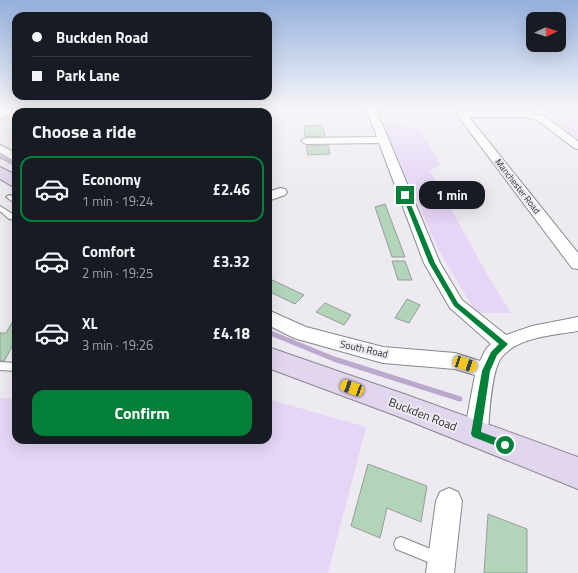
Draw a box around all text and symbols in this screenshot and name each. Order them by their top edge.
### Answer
north arrow [526,12,566,52]
map controls [526,12,566,52]
text: Buckden Road [56,26,148,49]
text: Park Lane [56,64,120,87]
text: Choose a ride [32,118,136,145]
street label: Manchester Road [492,156,544,216]
text: Economy [82,168,141,191]
icon: car [34,171,70,207]
text: £2.46 [213,178,250,201]
callout: 1 min [419,181,485,209]
text: 1 min [436,185,468,205]
route end [396,186,414,204]
text: 1 min · 19:24 [82,191,153,211]
text: Comfort [82,240,135,263]
icon: car [34,243,70,279]
text: £3.32 [213,250,250,273]
text: 2 min · 19:25 [82,263,153,283]
text: XL [82,312,98,335]
icon: car [34,315,70,351]
text: £4.18 [213,322,250,345]
text: 3 min · 19:26 [82,335,153,355]
street label: South Road [339,336,389,362]
car [452,355,478,373]
car [339,378,365,398]
button: Confirm [32,390,252,436]
street label: Buckden Road [386,392,460,436]
route start [496,436,514,454]

